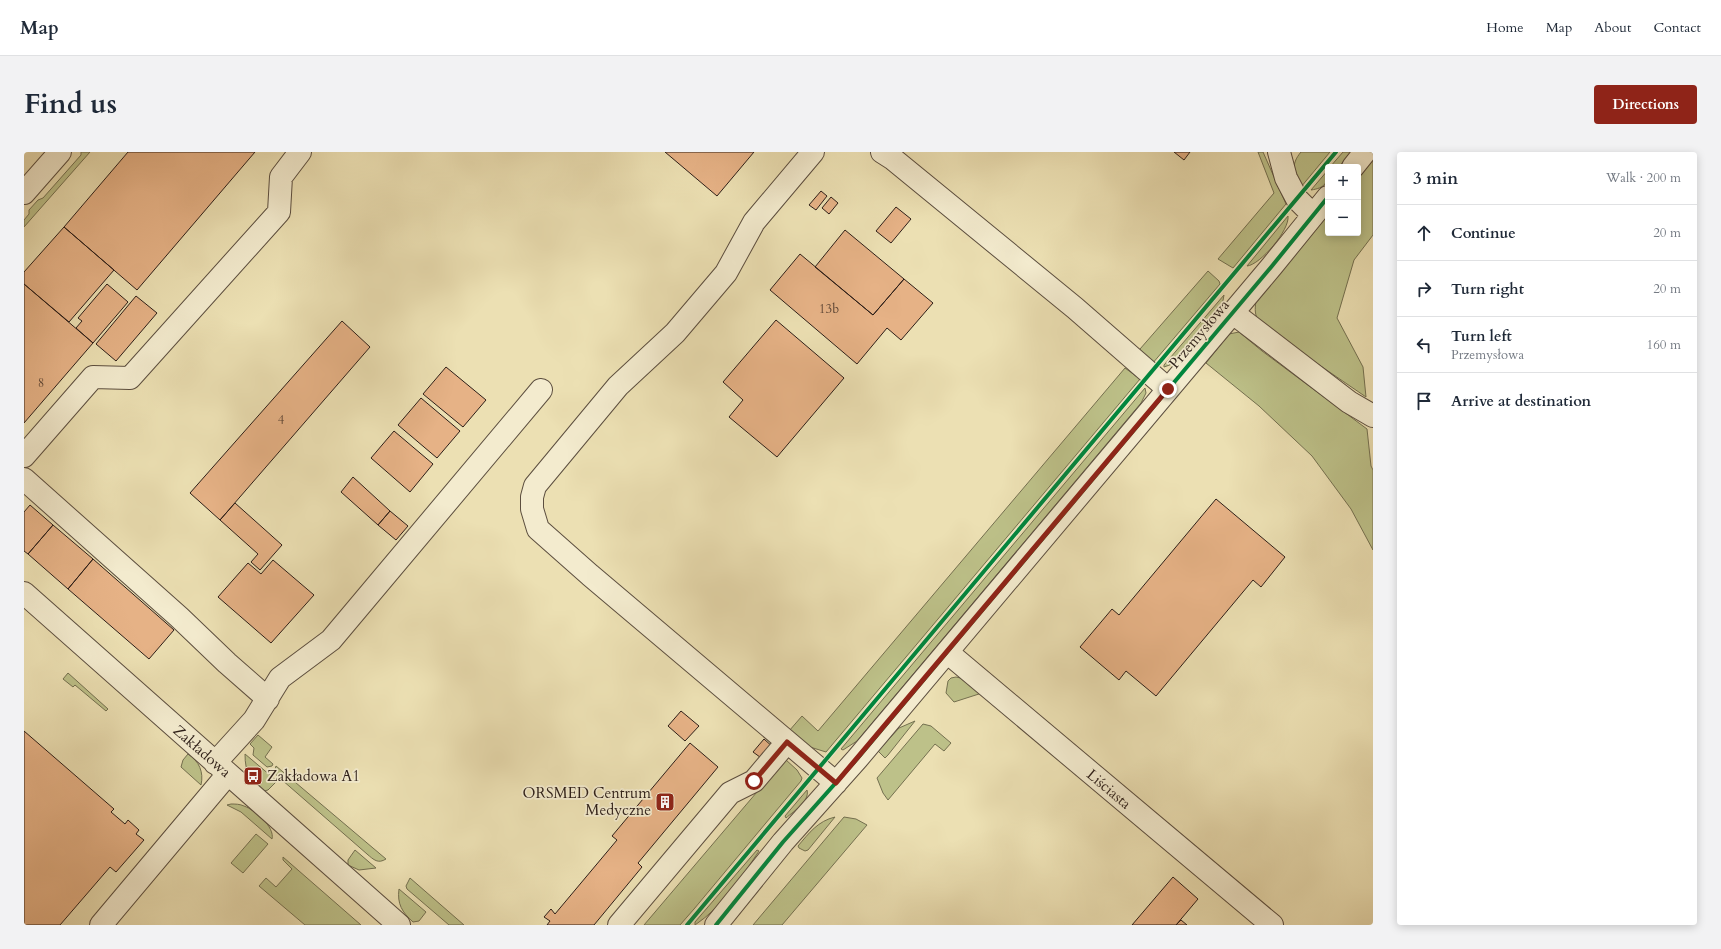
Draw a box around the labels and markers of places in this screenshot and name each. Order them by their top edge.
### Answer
bus stop icon: Zakładowa A1 [242,765,264,787]
place label: Zakładowa A1 [267,766,360,786]
place label: ORSMED Centrum Medyczne [523,783,651,820]
building icon: ORSMED Centrum Medyczne [654,791,676,813]

